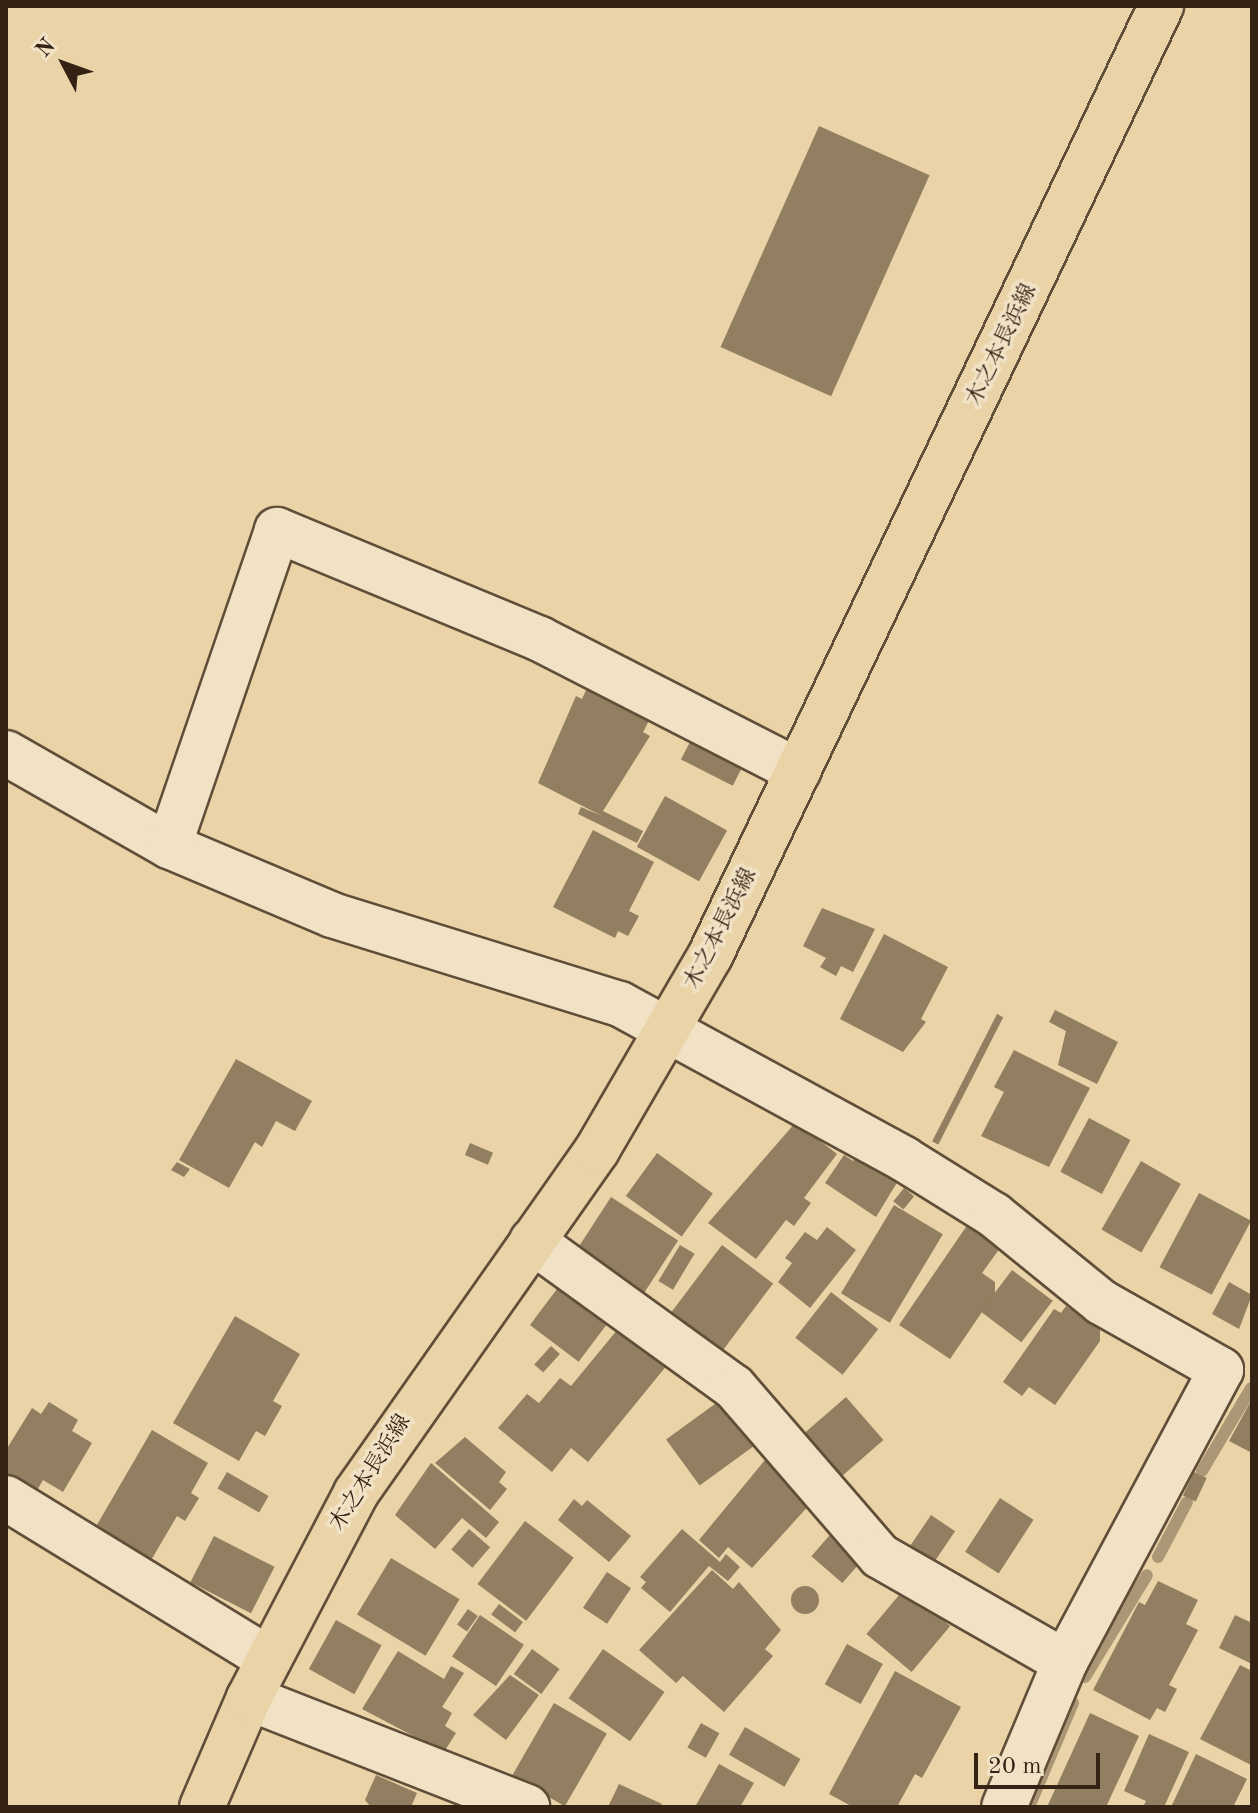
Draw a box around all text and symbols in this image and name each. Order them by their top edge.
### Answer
north arrow [24,24,104,104]
text: N [32,35,60,62]
street label: 木之本長浜線 [961,280,1043,410]
street label: 木之本長浜線 [679,864,763,994]
street label: 木之本長浜線 [325,1410,417,1536]
scale bar [978,1737,1104,1787]
text: 20 m [988,1755,1042,1779]

